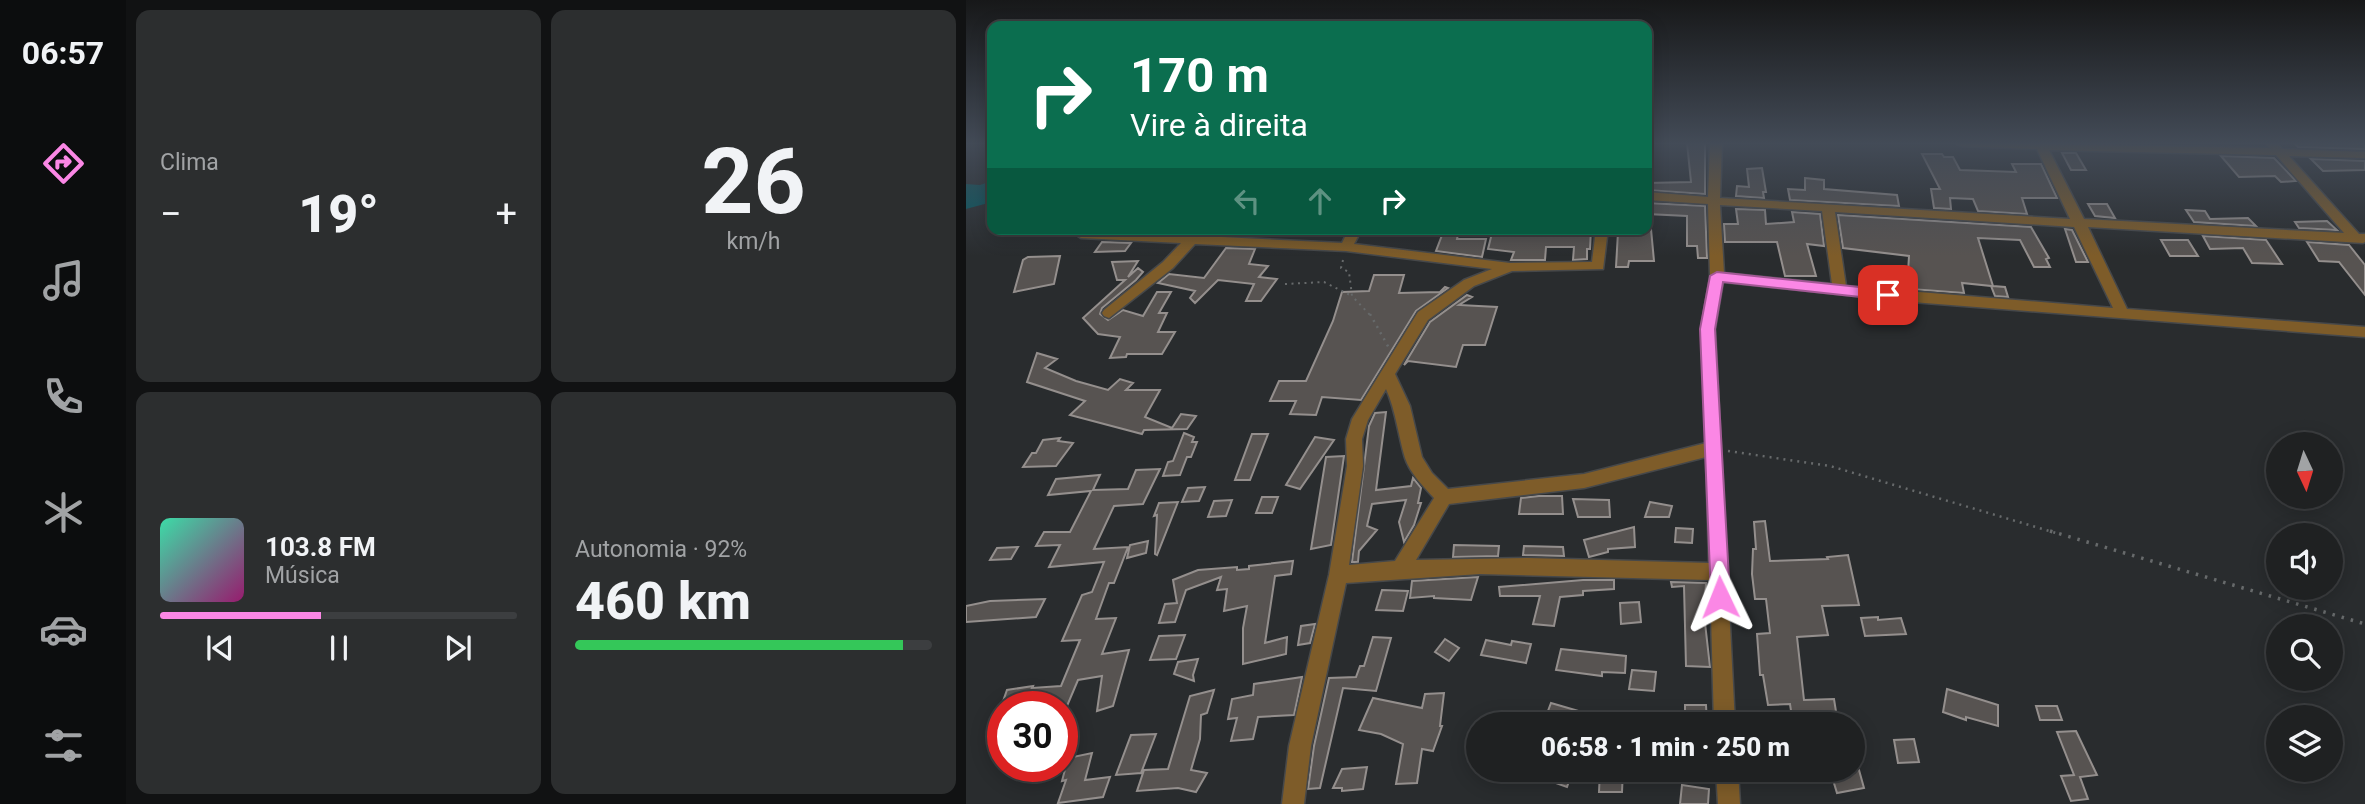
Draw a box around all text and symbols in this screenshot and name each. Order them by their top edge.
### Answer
text: 06:57 [22,34,104,72]
text: 170 m [1130,47,1269,104]
icon: right [1015,49,1106,140]
text: Vire à direita [1130,106,1308,144]
text: 26 [701,129,806,235]
icon: directions [39,139,88,188]
text: Clima [160,149,219,176]
icon: left [1228,182,1266,220]
icon: ahead [1301,182,1339,220]
icon: right [1374,182,1412,220]
text: 19° [298,184,379,245]
text: − [160,192,182,236]
text: + [495,192,517,236]
text: km/h [727,228,781,255]
icon: music [39,256,88,305]
pin [1858,265,1918,325]
icon: arrive [1869,276,1907,314]
icon: phone [39,372,88,421]
north arrow [2266,432,2343,509]
map controls [2266,432,2343,782]
icon: climate [39,488,88,537]
button: sound [2266,523,2343,600]
text: 103.8 FM [265,532,376,562]
text: Autonomia · 92% [575,536,747,563]
position arrow [1683,560,1757,634]
text: Música [265,562,340,589]
text: 460 km [575,571,751,632]
icon: car [39,605,88,654]
button: search [2266,614,2343,691]
icon: previous [201,629,239,667]
icon: pause [320,629,358,667]
icon: next [439,629,477,667]
speed limit sign: 30 [987,691,1078,782]
button: layers [2266,705,2343,782]
icon: filters [39,721,88,770]
text: 06:58 · 1 min · 250 m [1541,732,1790,762]

